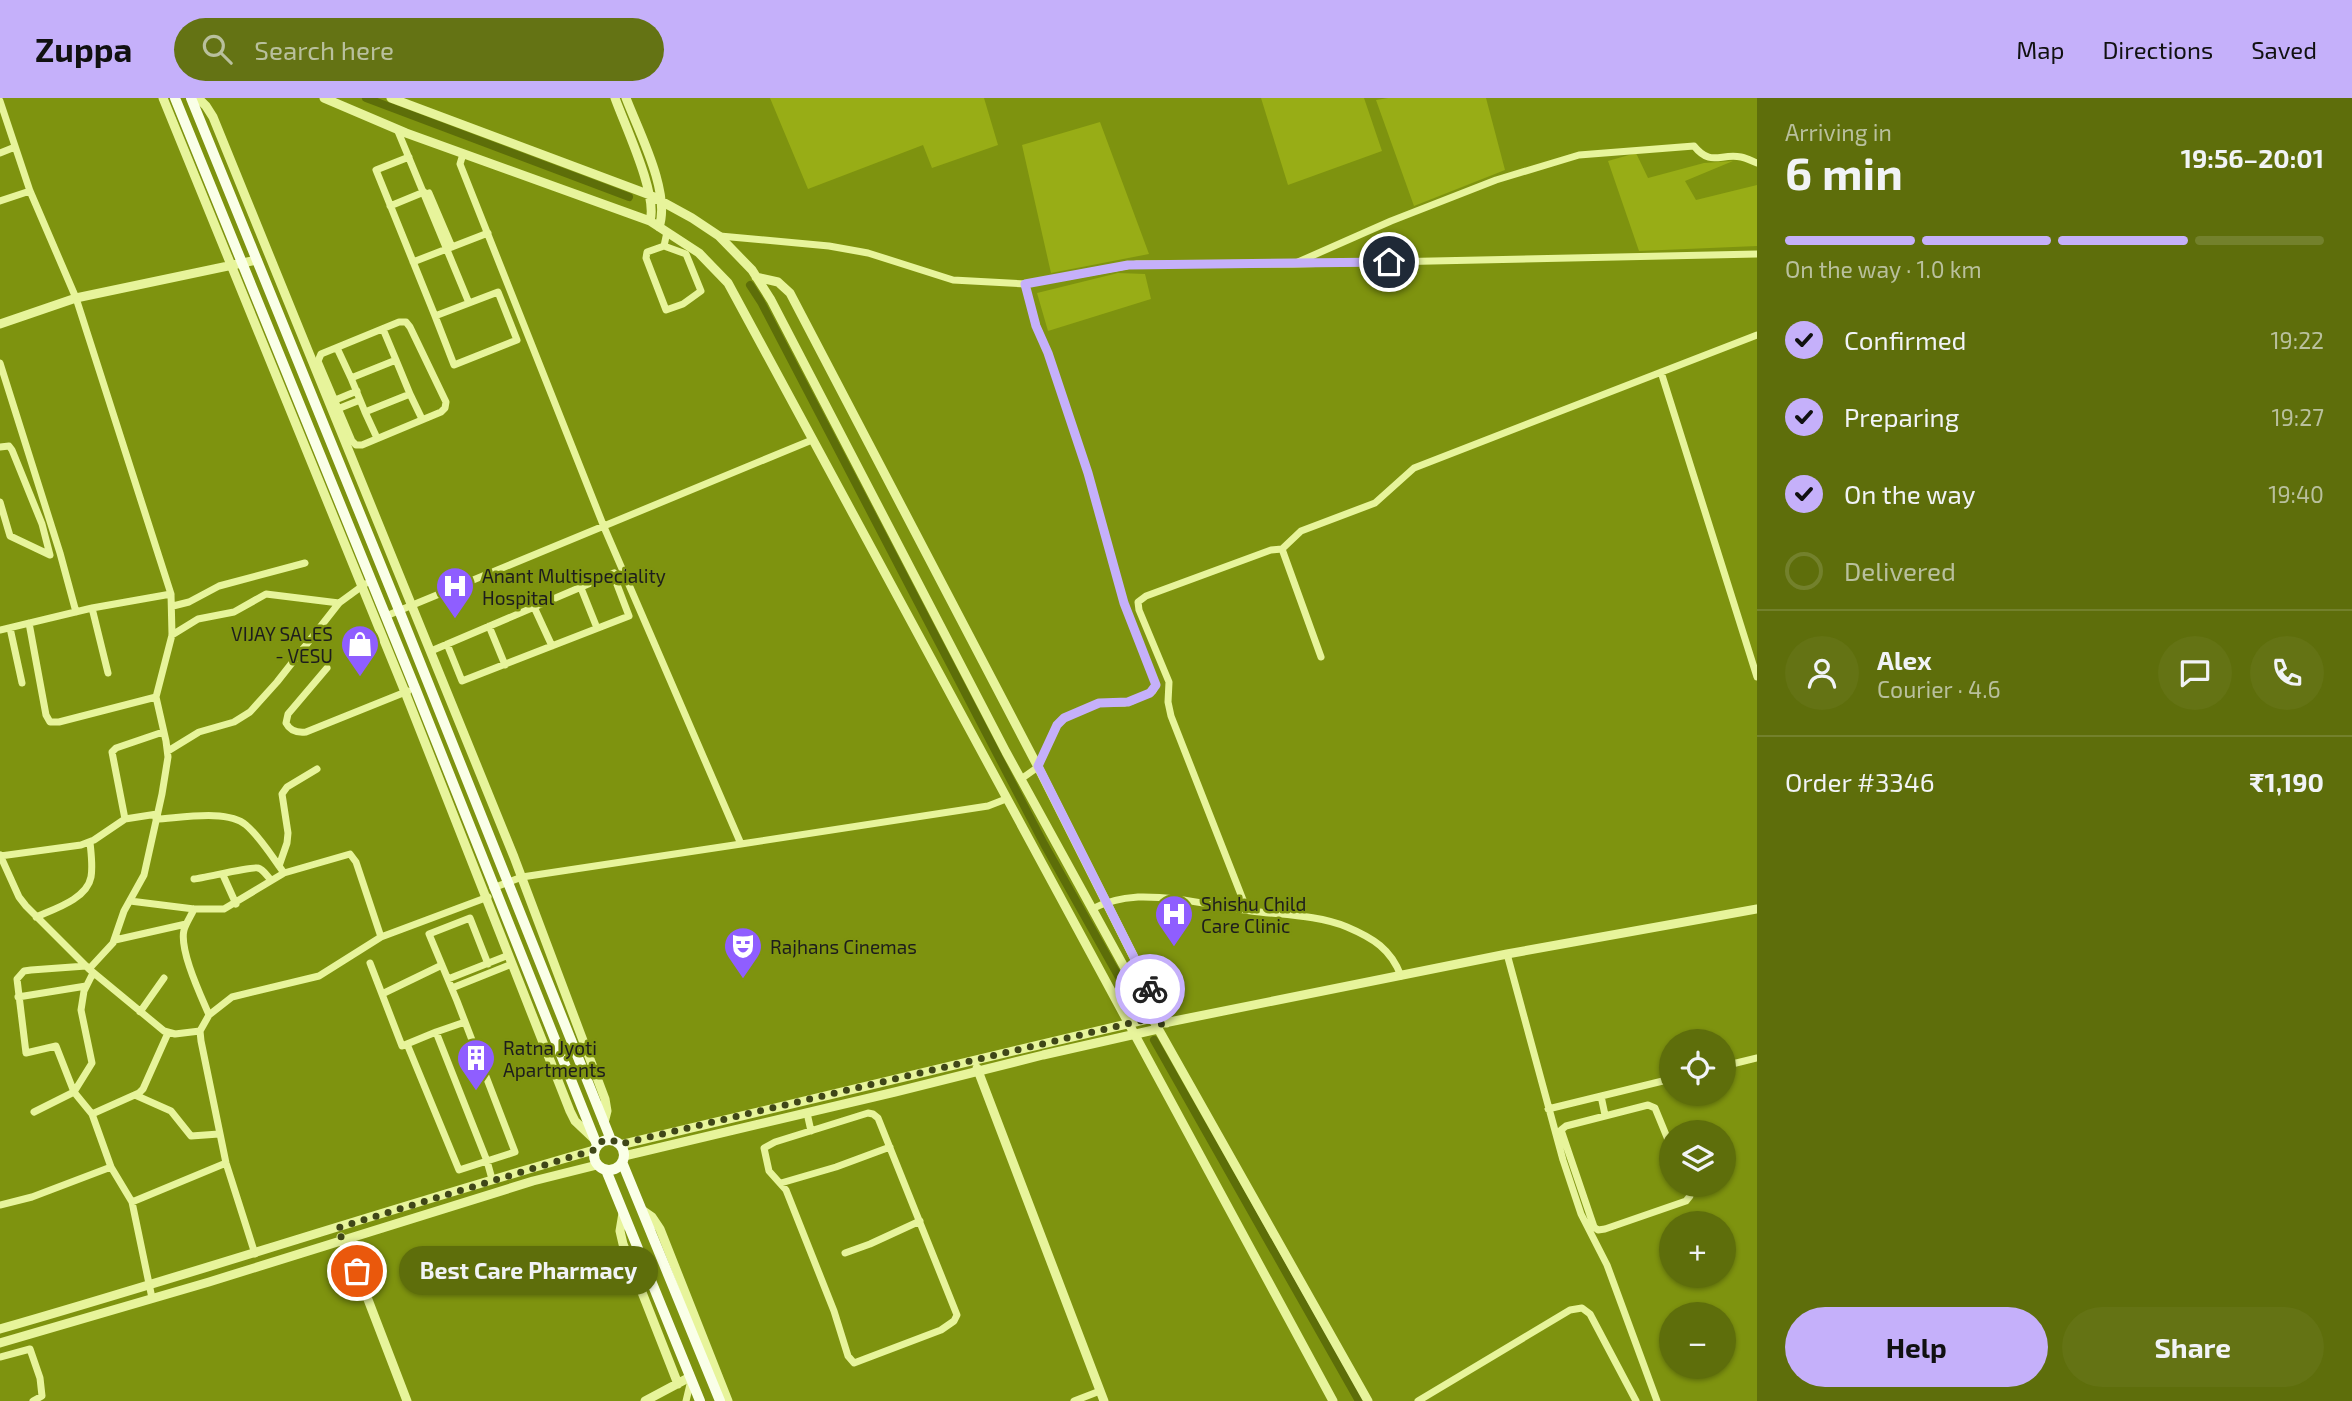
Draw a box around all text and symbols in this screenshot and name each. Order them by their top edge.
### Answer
search box [174,18,664,81]
text: Zuppa [35,29,132,69]
icon: search [198,30,236,68]
text: Search here [254,34,394,65]
text: Map [2016,35,2064,64]
text: Directions [2102,35,2213,64]
text: Saved [2251,35,2317,64]
text: Arriving in [1785,118,1892,146]
text: 19:56–20:01 [2181,142,2324,173]
text: 6 min [1785,144,1903,199]
pin [1359,232,1419,292]
icon: home [1370,243,1408,281]
text: On the way · 1.0 km [1785,255,1982,283]
icon: check [1785,321,1823,359]
text: Confirmed [1844,324,1967,355]
text: 19:22 [2270,326,2324,354]
icon: check [1785,398,1823,436]
text: Preparing [1844,401,1959,432]
text: 19:27 [2272,403,2324,431]
icon: check [1785,475,1823,513]
text: On the way [1844,478,1975,509]
text: 19:40 [2268,480,2324,508]
text: Delivered [1844,555,1956,586]
place label: Anant Multispeciality Hospital [482,564,666,609]
hospital icon: Anant Multispeciality Hospital [434,565,476,620]
place label: VIJAY SALES - VESU [231,622,333,667]
shop icon: VIJAY SALES - VESU [339,623,381,678]
button: person [1785,636,1859,710]
button: chat [2158,636,2232,710]
button: phone [2250,636,2324,710]
text: Alex [1877,644,1932,675]
text: Courier · 4.6 [1877,675,2001,703]
text: Order #3346 [1785,766,1935,797]
text: ₹1,190 [2249,766,2324,797]
place label: Shishu Child Care Clinic [1201,892,1306,937]
hospital icon: Shishu Child Care Clinic [1153,893,1195,948]
theatre icon: Rajhans Cinemas [722,925,764,980]
place label: Rajhans Cinemas [770,935,917,958]
courier [1115,954,1185,1024]
icon: bike [1131,970,1169,1008]
map controls [1659,1029,1736,1379]
button: locate [1659,1029,1736,1106]
place label: Ratna Jyoti Apartments [503,1036,606,1081]
building icon: Ratna Jyoti Apartments [455,1037,497,1092]
button: layers [1659,1120,1736,1197]
button: + [1659,1211,1736,1288]
pin [327,1241,387,1301]
callout: Best Care Pharmacy [399,1246,658,1296]
icon: bag [338,1252,376,1290]
text: Best Care Pharmacy [420,1256,637,1284]
button: − [1659,1302,1736,1379]
button: Help [1785,1307,2048,1387]
button: Share [2062,1307,2324,1387]

